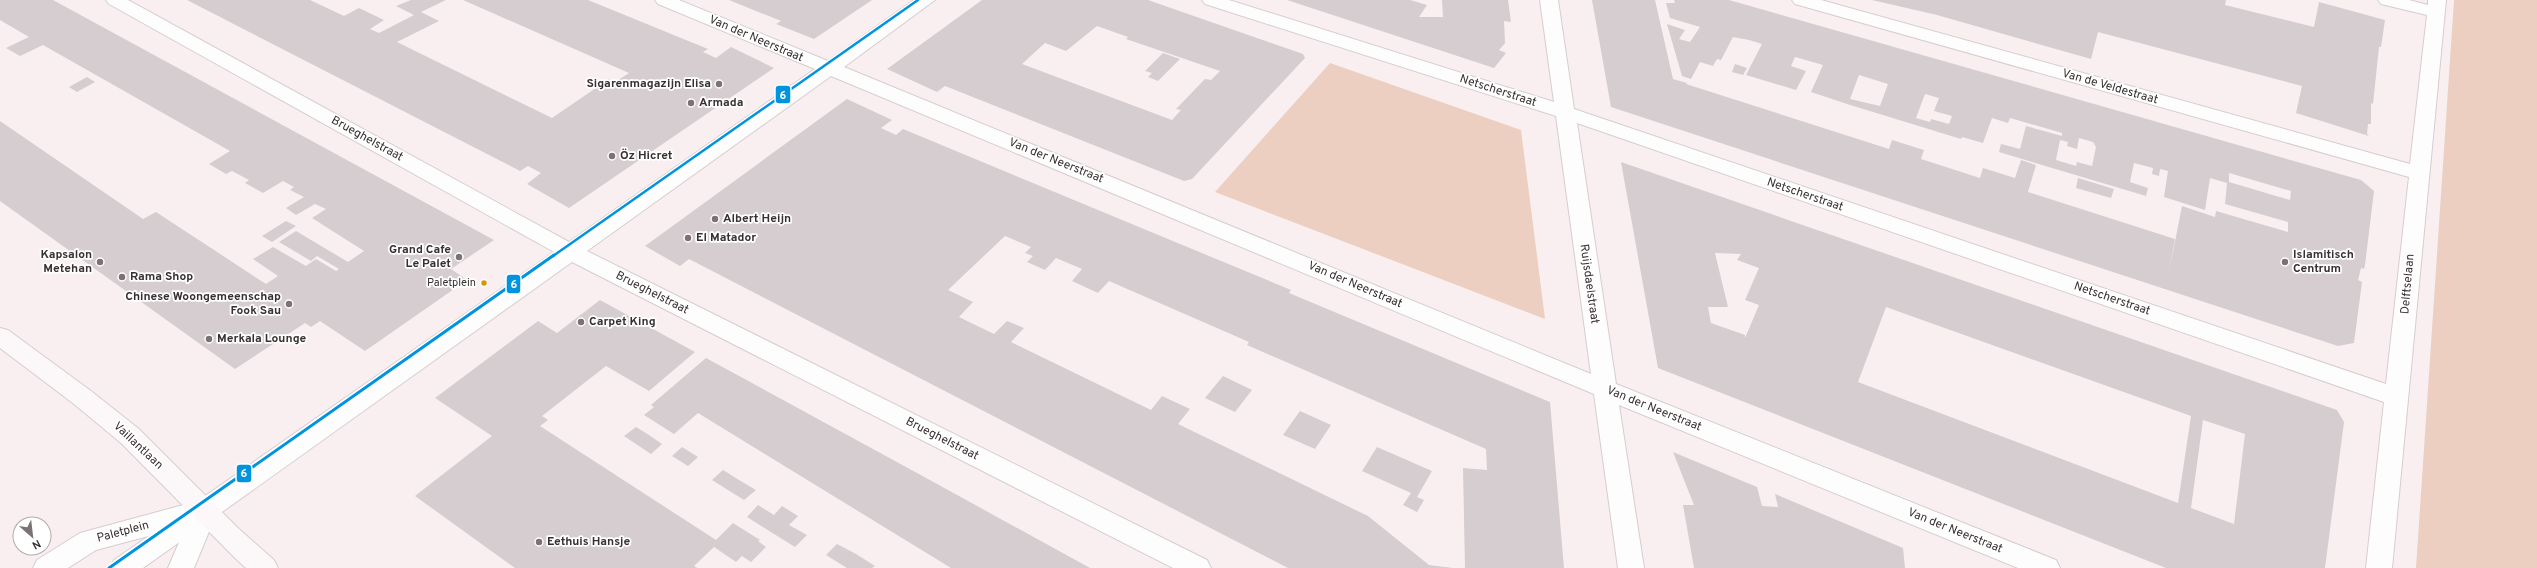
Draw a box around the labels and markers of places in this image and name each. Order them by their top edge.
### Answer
place label: Sigarenmagazijn Elisa [586,76,711,92]
marker: Sigarenmagazijn Elisa [714,79,724,89]
place label: Armada [699,95,743,111]
marker: Armada [686,98,696,108]
place label: Öz Hicret [620,148,673,164]
marker: Öz Hicret [607,151,617,161]
place label: Albert Heijn [723,211,791,227]
marker: Albert Heijn [710,214,720,224]
place label: El Matador [696,230,756,246]
marker: El Matador [683,233,693,243]
place label: Grand Cafe Le Palet [389,242,451,272]
place label: Kapsalon Metehan [40,247,92,277]
place label: Islamitisch Centrum [2293,247,2354,277]
marker: Grand Cafe Le Palet [454,252,464,262]
marker: Kapsalon Metehan [95,257,105,267]
marker: Islamitisch Centrum [2280,257,2290,267]
place label: Rama Shop [130,269,193,285]
marker: Rama Shop [117,272,127,282]
place label: Paletplein [427,276,476,290]
marker: Paletplein [479,278,489,288]
place label: Chinese Woongemeenschap Fook Sau [125,289,281,319]
marker: Chinese Woongemeenschap Fook Sau [284,299,294,309]
place label: Carpet King [589,314,656,330]
marker: Carpet King [576,317,586,327]
place label: Merkala Lounge [217,331,306,347]
marker: Merkala Lounge [204,334,214,344]
place label: Eethuis Hansje [547,534,631,550]
marker: Eethuis Hansje [534,537,544,547]

